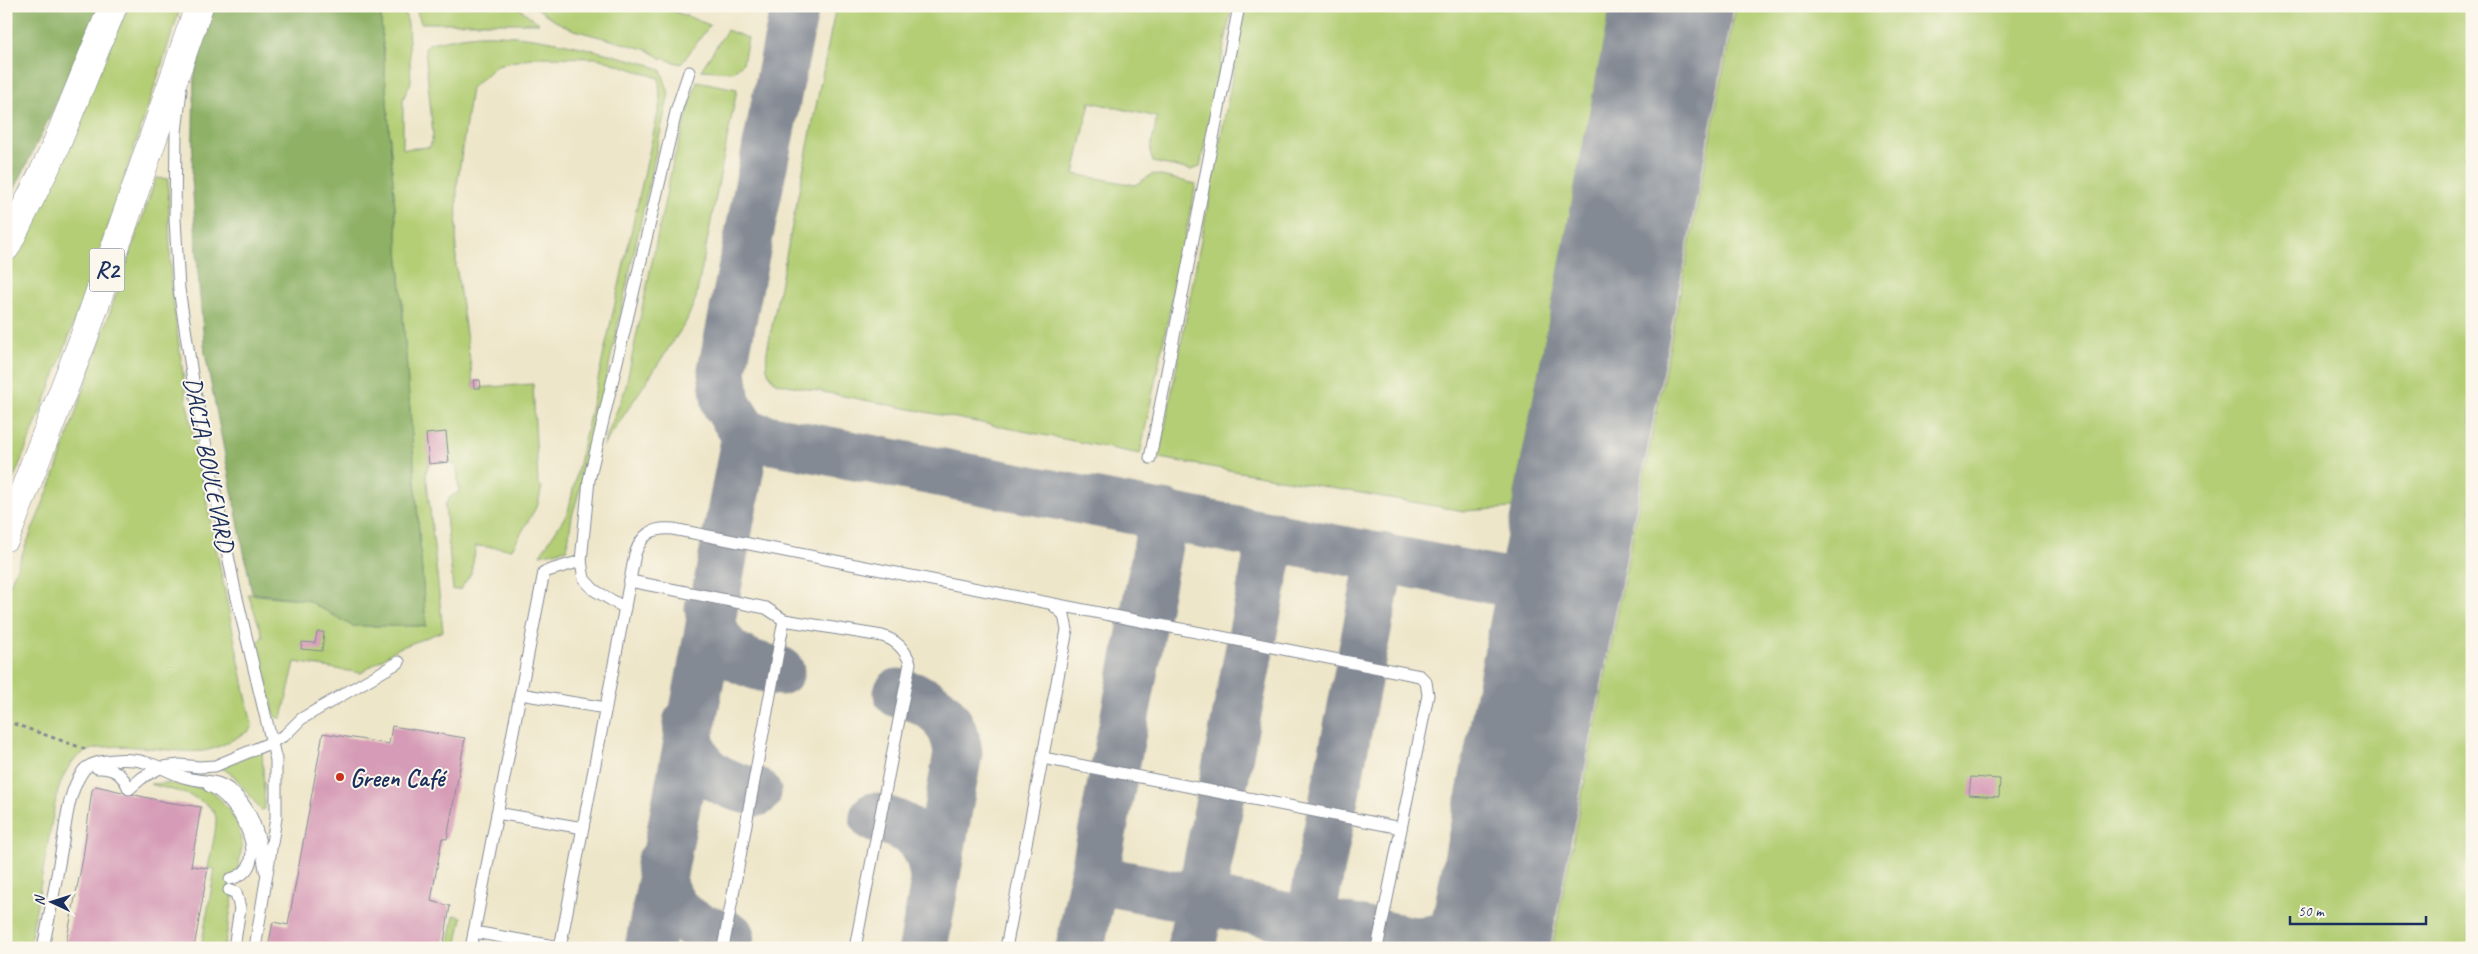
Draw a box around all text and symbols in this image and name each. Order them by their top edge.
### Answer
road number: R2 [90,248,124,292]
street label: DACIA BOULEVARD [176,374,242,557]
place label: Green Café [350,762,448,794]
marker: Green Café [334,771,346,783]
north arrow [28,876,78,926]
text: N [31,894,48,906]
scale bar [2290,894,2427,926]
text: 50 m [2298,902,2325,921]

